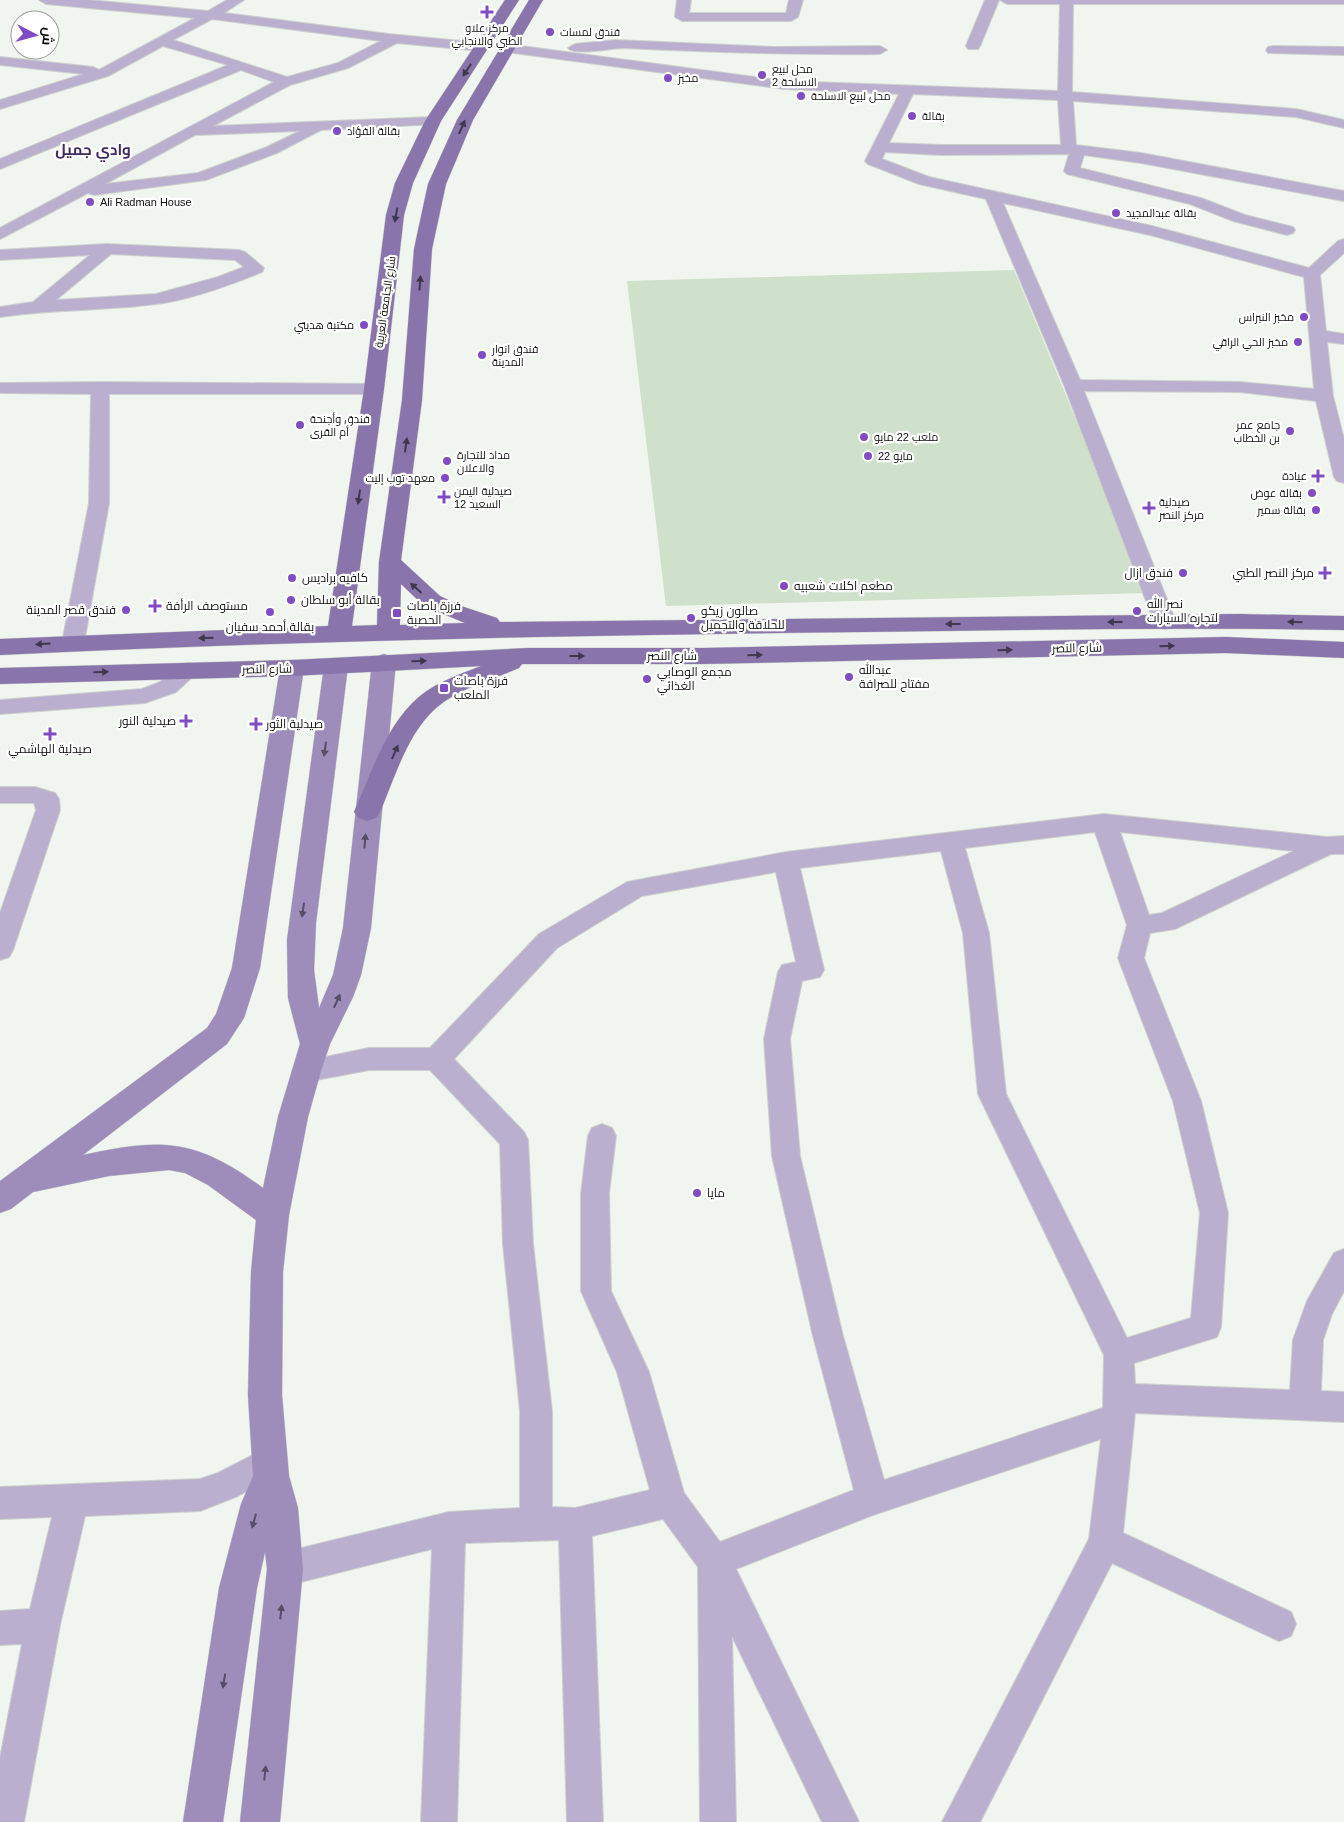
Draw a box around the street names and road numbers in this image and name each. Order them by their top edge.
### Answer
street label: شارع الجامعة العربية [373,255,399,349]
street label: شارع النصر [1051,641,1102,656]
street label: شارع النصر [646,649,697,664]
street label: شارع النصر [241,662,292,677]

